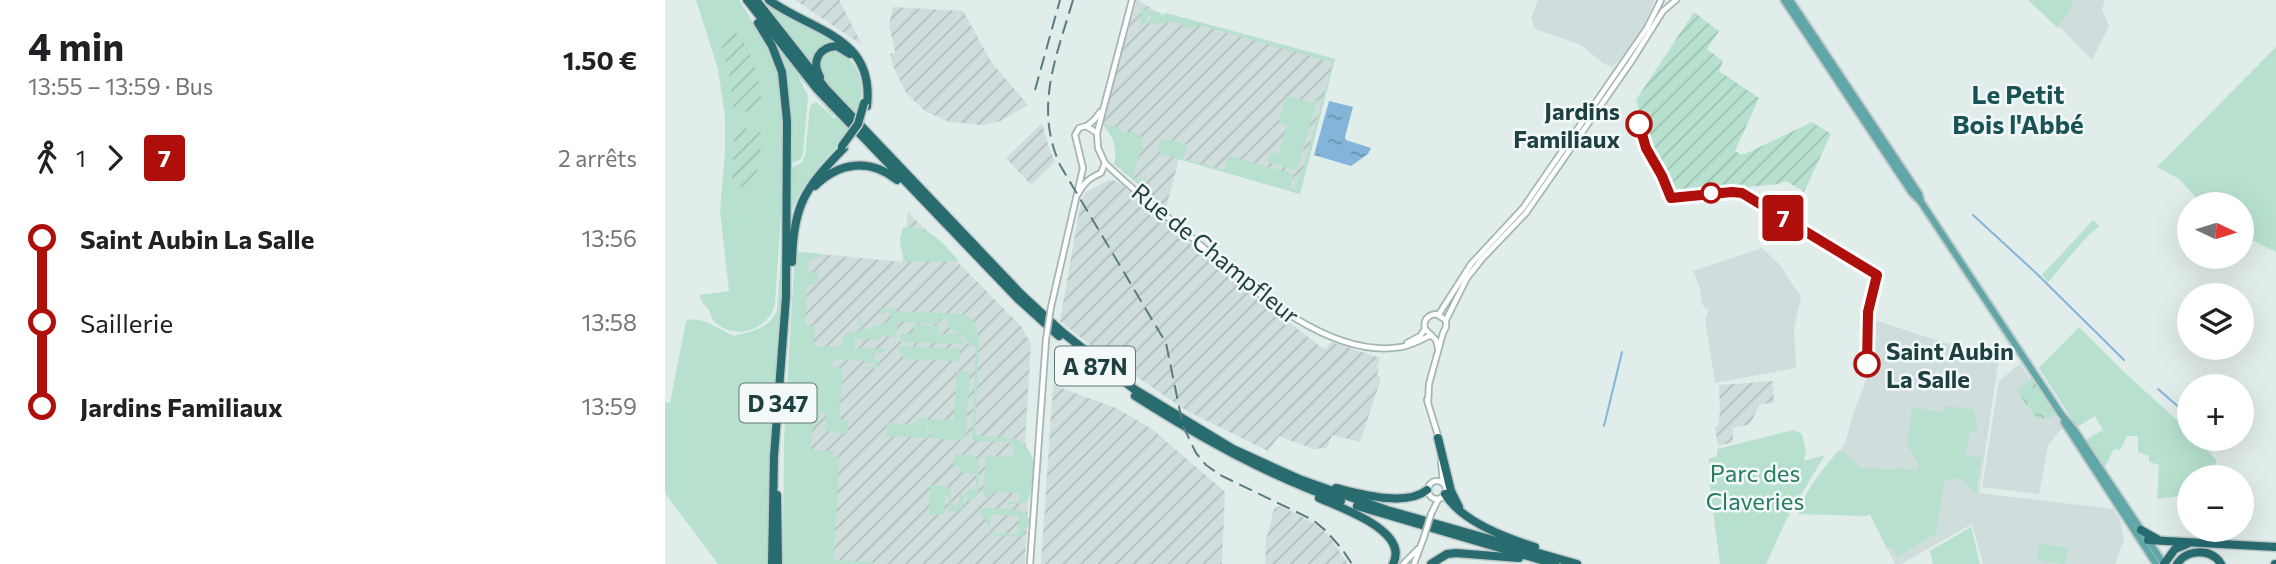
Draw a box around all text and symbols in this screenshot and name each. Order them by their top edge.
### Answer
text: 4 min [28,22,124,69]
text: 1.50 € [563,44,637,75]
text: 13:55 – 13:59 · Bus [28,72,213,100]
district label: Le Petit Bois l'Abbé [1952,78,2084,139]
place label: Jardins Familiaux [1513,96,1620,153]
marker: Jardins Familiaux [1626,111,1652,137]
icon: walk [28,139,66,177]
icon: forward [96,139,134,177]
text: 7 [158,143,171,172]
text: 1 [76,144,86,172]
text: 2 arrêts [558,144,637,172]
street label: Rue de Champfleur [1127,177,1306,330]
unlabelled marker [1701,183,1721,203]
north arrow [2177,192,2254,270]
map controls [2177,192,2254,542]
line badge: 7 [1760,195,1806,241]
text: 7 [1776,203,1790,232]
text: Saint Aubin La Salle [80,223,314,254]
text: 13:56 [581,224,637,252]
button: layers [2177,283,2254,360]
text: Saillerie [80,307,173,338]
text: 13:58 [581,308,637,336]
place label: Saint Aubin La Salle [1886,336,2014,393]
road number: A 87N [1055,346,1135,386]
marker: Saint Aubin La Salle [1854,351,1880,377]
button: + [2177,374,2254,451]
road number: D 347 [739,384,817,422]
text: Jardins Familiaux [80,391,283,422]
text: 13:59 [581,392,637,420]
park label: Parc des Claveries [1706,458,1804,515]
button: − [2177,465,2254,542]

